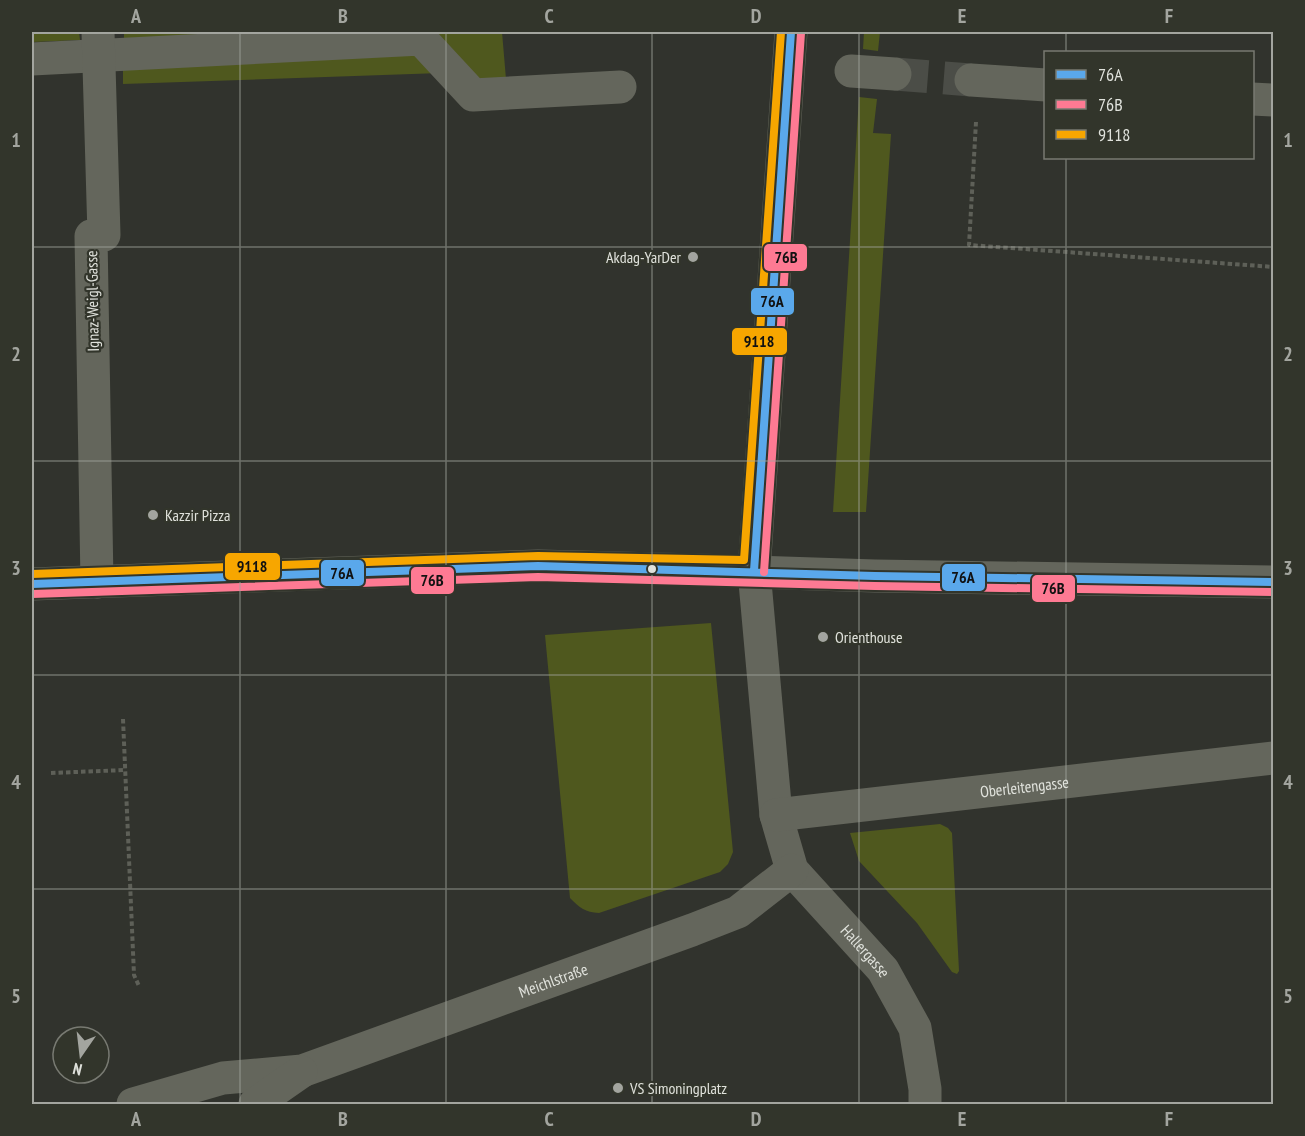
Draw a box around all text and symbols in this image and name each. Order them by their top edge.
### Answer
text: A [130,3,142,29]
text: B [338,3,348,29]
text: C [544,3,554,29]
text: D [751,3,762,29]
text: E [958,3,966,29]
text: F [1165,3,1173,29]
legend [1044,51,1254,159]
text: 76A [1098,63,1123,86]
text: 76B [1098,93,1123,116]
text: 9118 [1098,123,1130,146]
text: 1 [11,127,21,153]
text: 1 [1283,127,1293,153]
line badge: 76B [763,243,808,272]
place label: Akdag-YarDer [606,247,682,267]
text: 76B [774,247,798,267]
street label: Ignaz-Weigl-Gasse [81,250,103,352]
marker: Akdag-YarDer [686,250,700,264]
line badge: 76A [750,287,795,316]
text: 76A [760,291,785,311]
line badge: 9118 [731,327,788,356]
text: 9118 [744,331,774,351]
text: 2 [11,341,21,367]
text: 2 [1283,341,1293,367]
place label: Kazzir Pizza [165,505,230,525]
marker: Kazzir Pizza [146,508,160,522]
line badge: 9118 [224,552,281,581]
text: 3 [11,555,21,581]
text: 3 [1283,555,1293,581]
text: 9118 [237,556,267,576]
line badge: 76A [320,559,365,587]
text: 76A [330,563,355,583]
unlabelled marker [646,563,658,575]
line badge: 76A [941,563,986,592]
line badge: 76B [410,566,455,595]
text: 76A [951,567,976,587]
text: 76B [420,570,444,590]
line badge: 76B [1031,574,1076,603]
text: 76B [1041,578,1065,598]
place label: Orienthouse [835,627,903,647]
marker: Orienthouse [816,630,830,644]
text: 4 [11,769,21,795]
text: 4 [1283,769,1293,795]
street label: Oberleitengasse [979,772,1070,802]
street label: Hallergasse [837,920,895,980]
street label: Meichlstraße [516,959,590,1002]
text: 5 [11,983,21,1009]
text: 5 [1283,983,1293,1009]
north arrow [51,1025,111,1085]
text: N [71,1059,84,1080]
place label: VS Simoningplatz [629,1078,727,1098]
marker: VS Simoningplatz [611,1081,625,1095]
text: A [130,1106,142,1132]
text: B [338,1106,348,1132]
text: C [544,1106,554,1132]
text: D [751,1106,762,1132]
text: E [958,1106,966,1132]
text: F [1165,1106,1173,1132]

